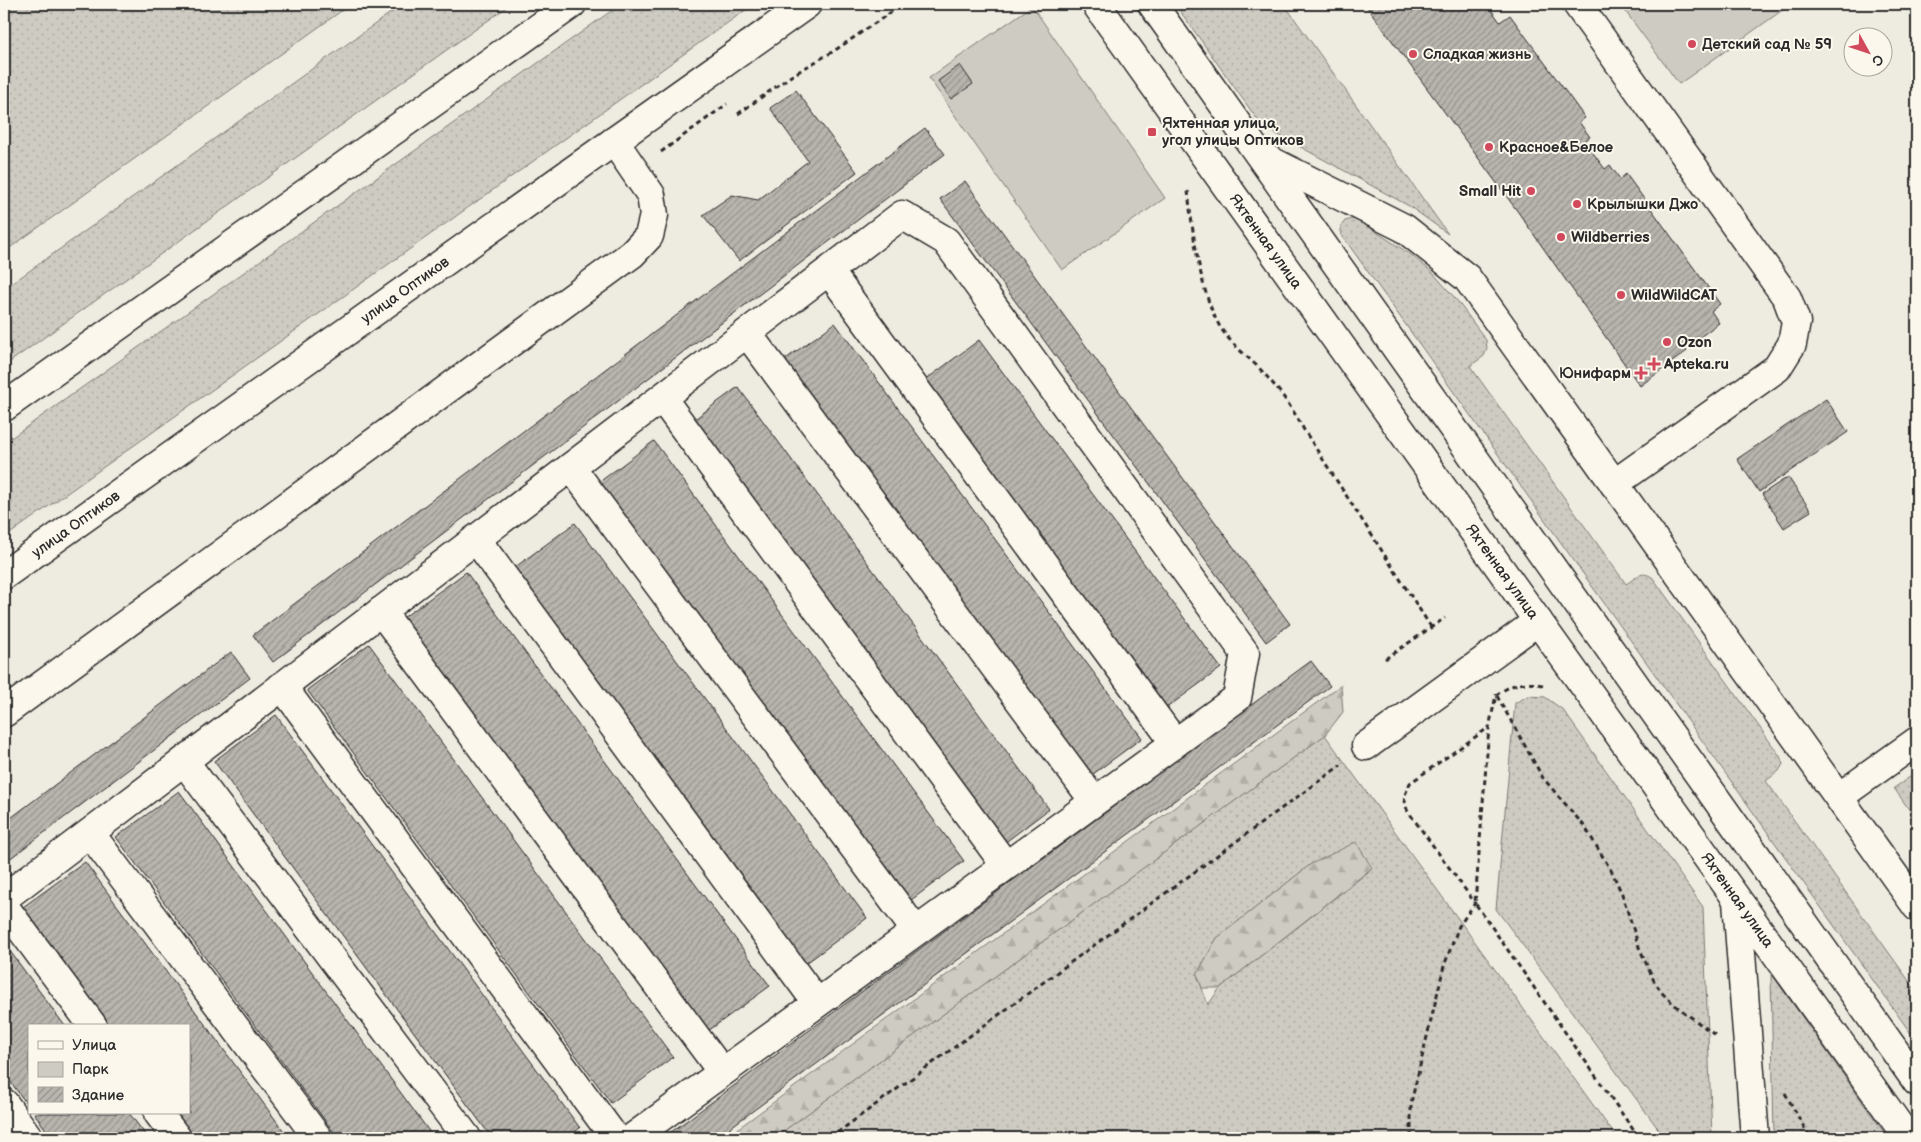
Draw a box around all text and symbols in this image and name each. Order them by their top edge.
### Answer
north arrow [1844,28,1894,78]
place label: Детский сад № 59 [1702,35,1832,54]
marker: Детский сад № 59 [1686,38,1698,50]
place label: Сладкая жизнь [1423,45,1532,64]
marker: Сладкая жизнь [1407,48,1419,60]
text: С [1868,51,1887,69]
place label: Яхтенная улица, угол улицы Оптиков [1162,114,1304,150]
marker: Яхтенная улица, угол улицы Оптиков [1146,126,1158,138]
place label: Красное&Белое [1499,138,1613,157]
marker: Красное&Белое [1483,141,1495,153]
place label: Small Hit [1459,182,1521,201]
marker: Small Hit [1525,185,1537,197]
street label: Яхтенная улица [1225,190,1306,293]
place label: Крылышки Джо [1587,195,1698,214]
marker: Крылышки Джо [1571,198,1583,210]
place label: Wildberries [1571,228,1650,247]
marker: Wildberries [1555,231,1567,243]
street label: улица Оптиков [357,252,453,328]
place label: WildWildCAT [1631,286,1718,305]
marker: WildWildCAT [1615,289,1627,301]
place label: Ozon [1677,333,1712,352]
marker: Ozon [1661,336,1673,348]
place label: Apteka.ru [1663,355,1729,374]
marker: Apteka.ru [1648,358,1660,370]
place label: Юнифарм [1559,364,1631,383]
marker: Юнифарм [1635,367,1647,379]
street label: улица Оптиков [28,486,124,562]
street label: Яхтенная улица [1462,521,1542,623]
street label: Яхтенная улица [1697,849,1778,952]
legend [28,1024,190,1114]
text: Улица [72,1036,117,1055]
text: Парк [72,1060,109,1079]
text: Здание [72,1086,124,1105]

